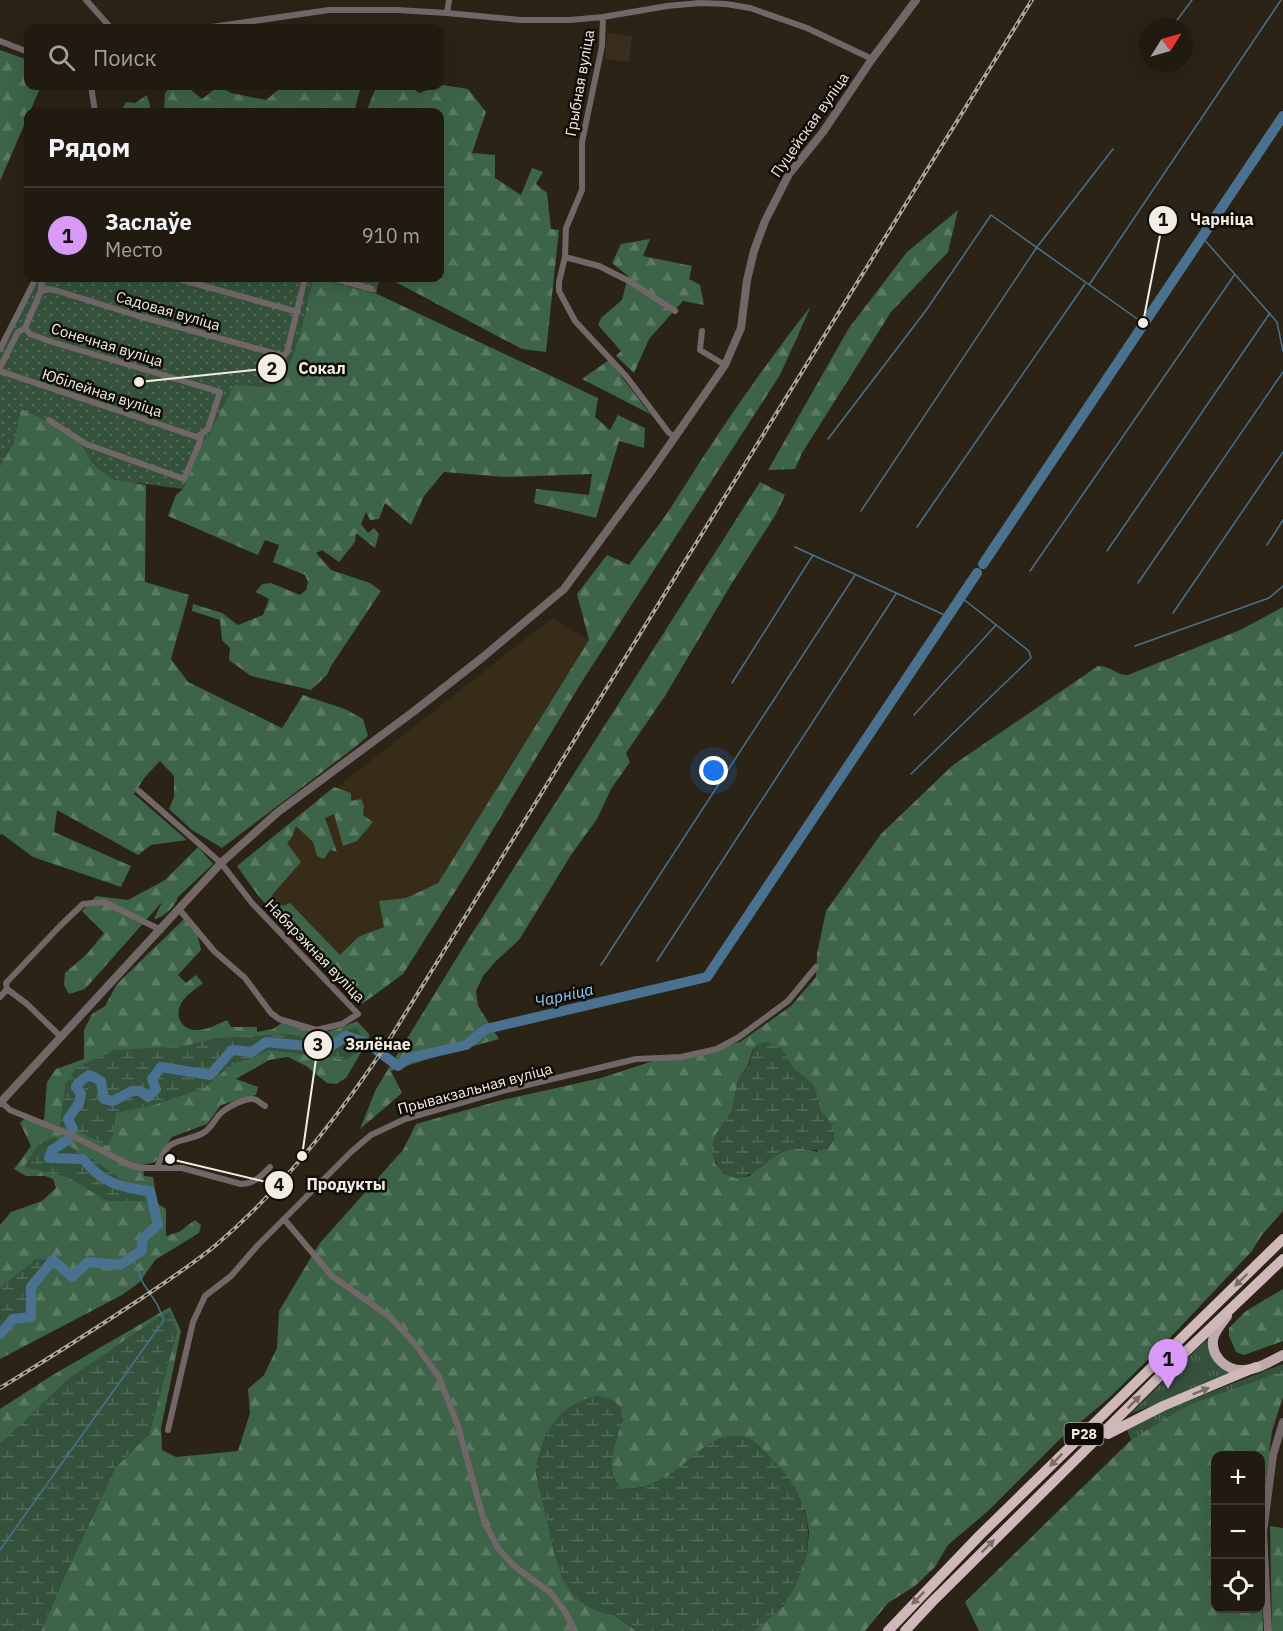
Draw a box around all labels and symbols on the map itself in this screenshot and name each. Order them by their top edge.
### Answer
north arrow [1139,18,1193,72]
street label: Грыбная вуліца [561,28,598,138]
street label: Пуцейская вуліца [766,69,853,181]
callout: Чарніца [1148,203,1265,237]
text: 1 [1158,208,1169,231]
text: Чарніца [1190,209,1254,229]
street label: Садовая вуліца [114,287,222,334]
street label: Сонечная вуліца [49,318,165,371]
callout: Сокал [257,351,358,385]
text: 2 [267,357,277,380]
text: Сокал [298,358,346,378]
street label: Юбілейная вуліца [40,364,165,421]
your location [699,756,728,785]
street label: Набярэжная вуліца [261,895,369,1006]
water label: Чарніца [533,979,595,1011]
callout: Зялёнае [303,1028,423,1062]
text: 3 [313,1033,323,1056]
text: Зялёнае [345,1034,411,1054]
street label: Прывакзальная вуліца [395,1059,554,1118]
callout: Продукты [264,1168,397,1202]
text: 4 [274,1173,285,1196]
text: Продукты [306,1174,386,1194]
one-way arrow [1235,1273,1249,1287]
pin: 1 [1148,1340,1188,1389]
one-way arrow [1193,1386,1211,1396]
one-way arrow [1126,1396,1140,1410]
road number: Р28 [1064,1423,1104,1445]
one-way arrow [1049,1453,1064,1467]
one-way arrow [981,1539,995,1553]
one-way arrow [912,1590,926,1604]

